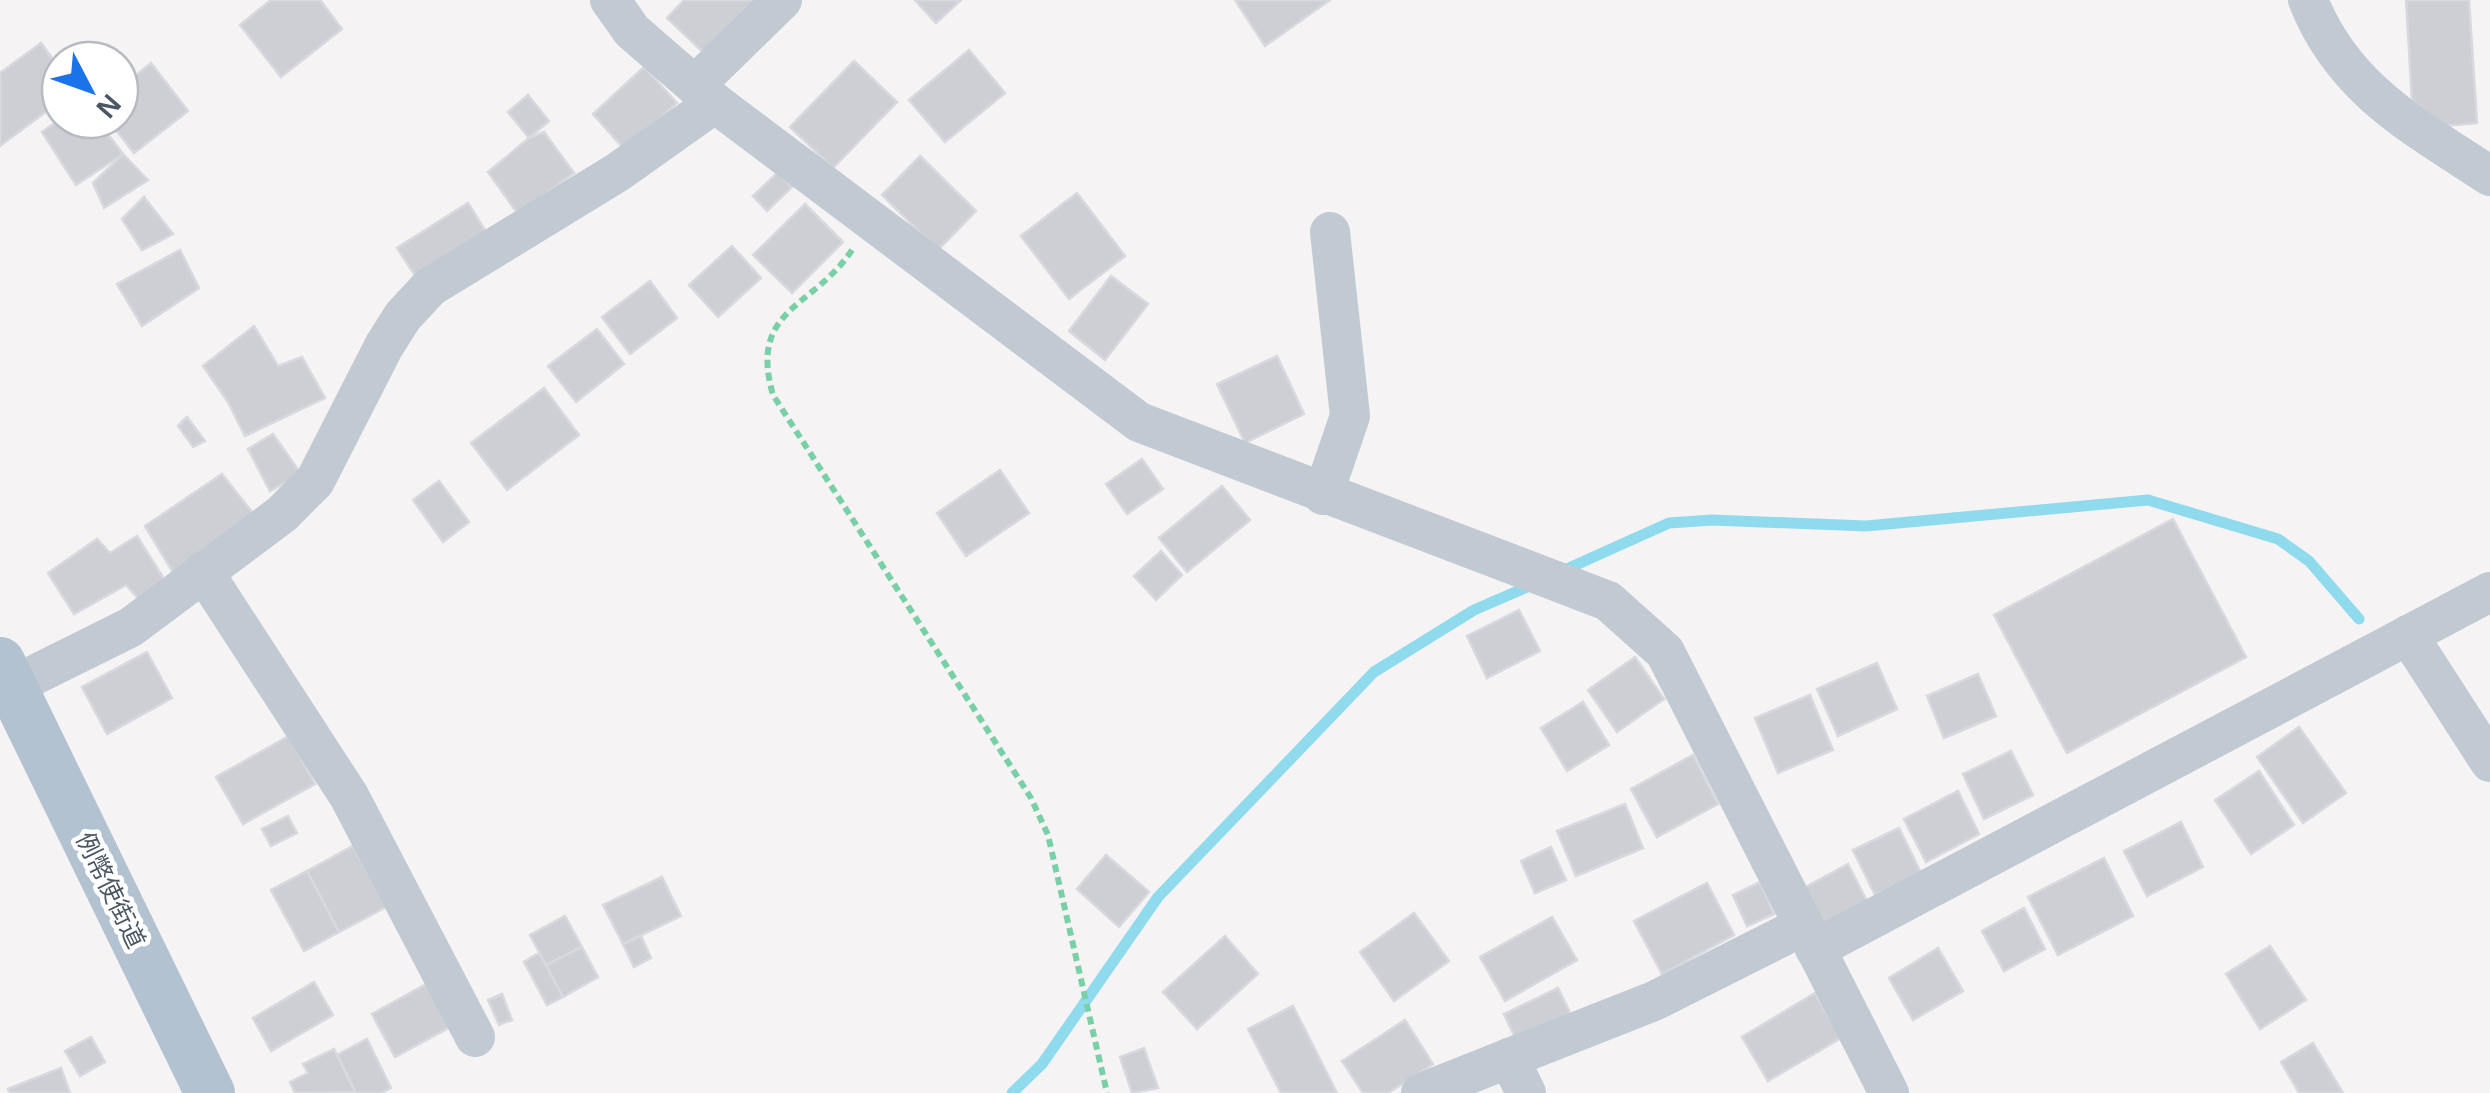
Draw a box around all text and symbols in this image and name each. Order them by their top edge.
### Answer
north arrow [40,40,140,140]
text: N [90,88,127,124]
street label: 例幣使街道 [71,828,151,952]

